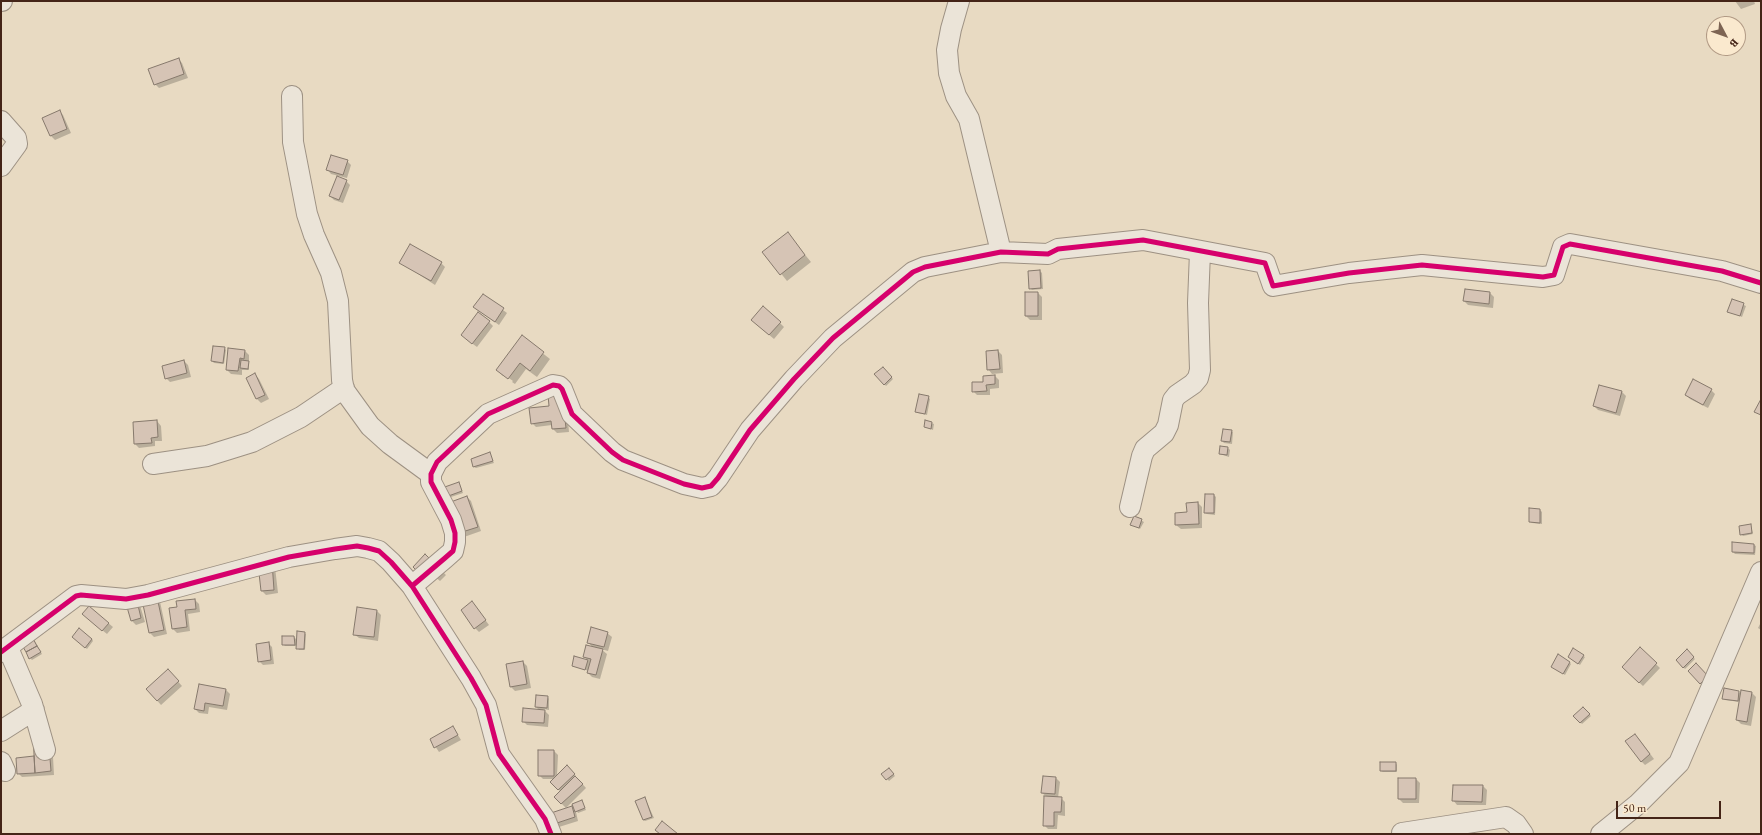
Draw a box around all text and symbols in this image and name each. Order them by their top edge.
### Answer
north arrow [1706,16,1746,56]
text: B [1727,36,1742,50]
scale bar [1618,793,1723,819]
text: 50 m [1623,800,1646,816]

